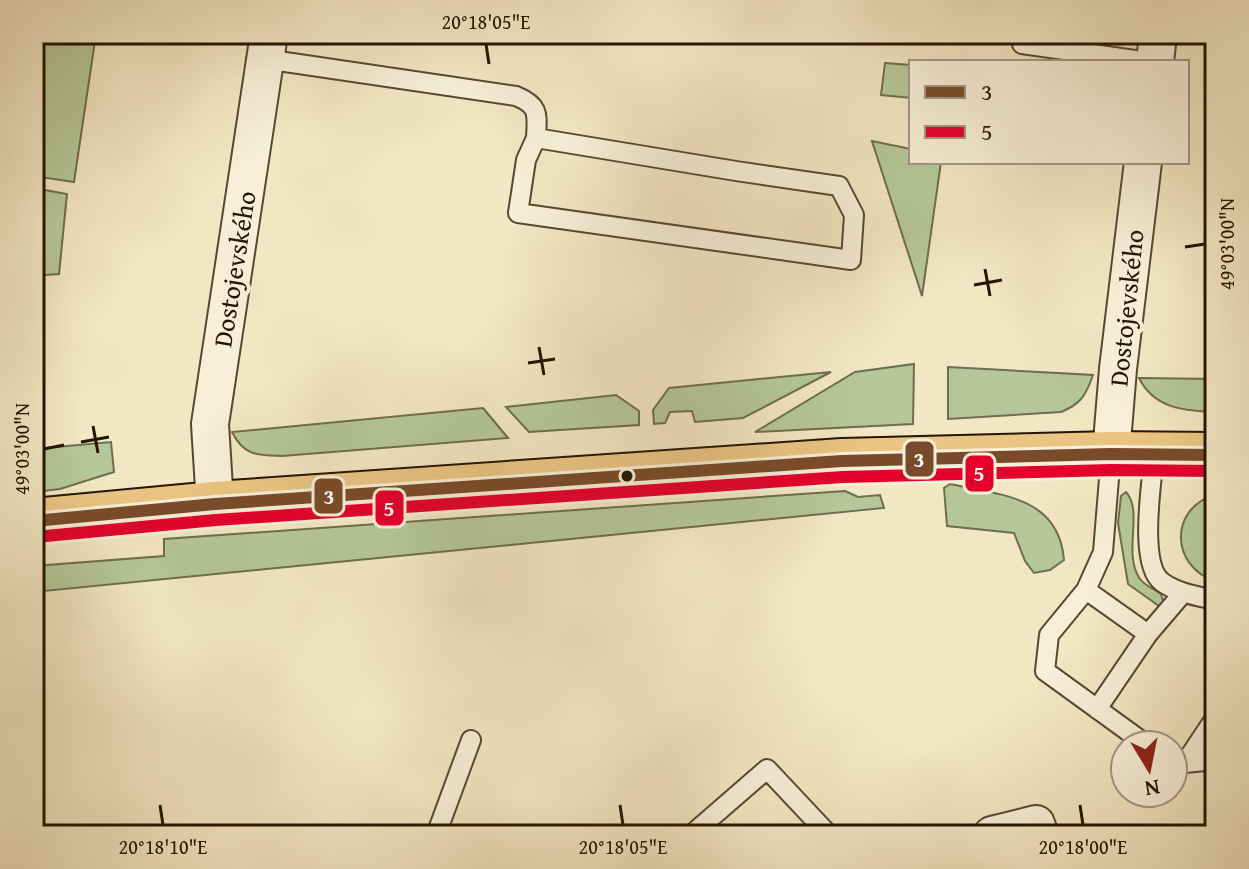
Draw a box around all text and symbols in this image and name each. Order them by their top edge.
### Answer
text: 20°18'05"E [442,7,530,36]
legend [909,60,1189,164]
text: 3 [981,74,993,109]
text: 5 [981,114,993,149]
street label: Dostojevského [202,188,266,350]
text: 49°03'00"N [1212,198,1241,290]
street label: Dostojevského [1098,228,1154,388]
text: 49°03'00"N [7,403,36,495]
line badge: 3 [904,440,935,478]
text: 3 [913,443,925,475]
line badge: 5 [964,454,995,493]
text: 5 [973,457,985,489]
unlabelled marker [619,468,635,484]
line badge: 3 [313,477,344,515]
text: 3 [323,480,335,512]
line badge: 5 [374,489,405,527]
text: 5 [383,492,395,524]
north arrow [1109,729,1189,809]
text: N [1142,772,1162,806]
text: 20°18'10"E [119,832,207,861]
text: 20°18'05"E [579,832,667,861]
text: 20°18'00"E [1039,832,1127,861]

